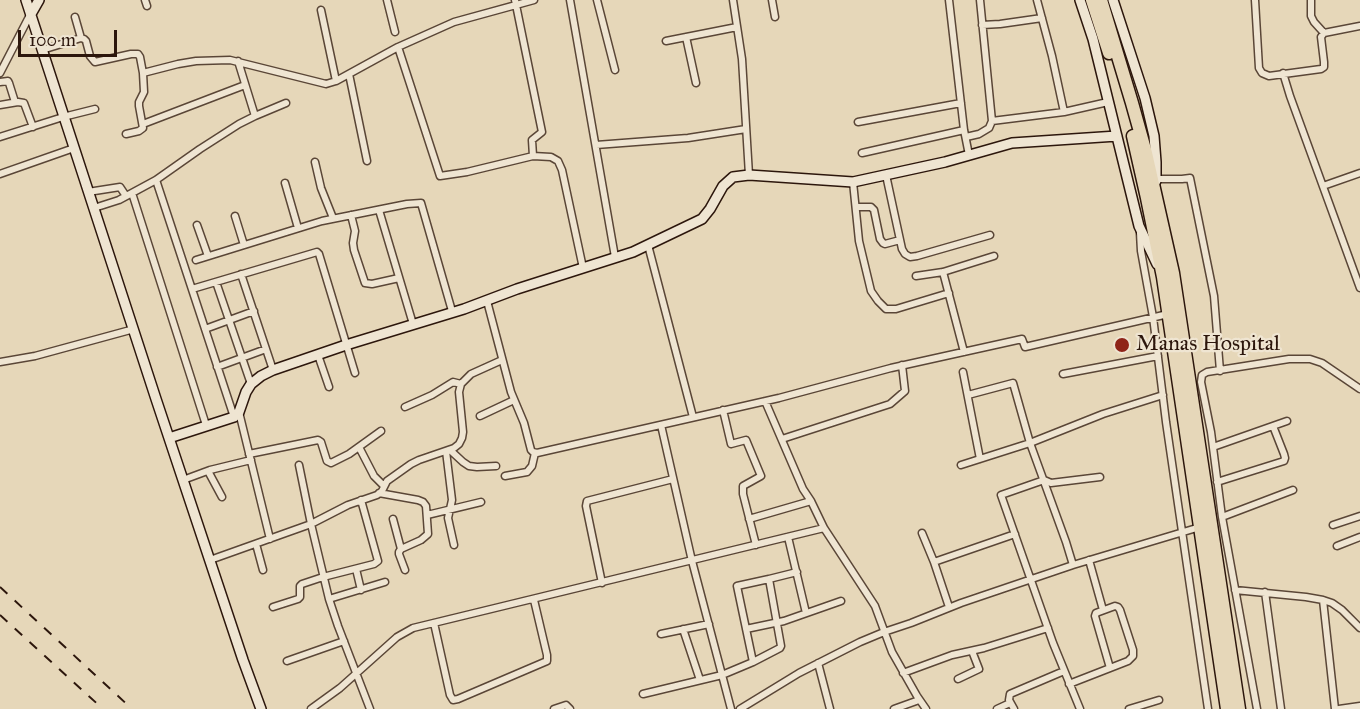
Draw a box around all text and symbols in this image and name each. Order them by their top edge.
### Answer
scale bar [21,18,120,56]
text: 100 m [29,29,76,51]
place label: Manas Hospital [1136,332,1280,358]
marker: Manas Hospital [1113,336,1131,354]

